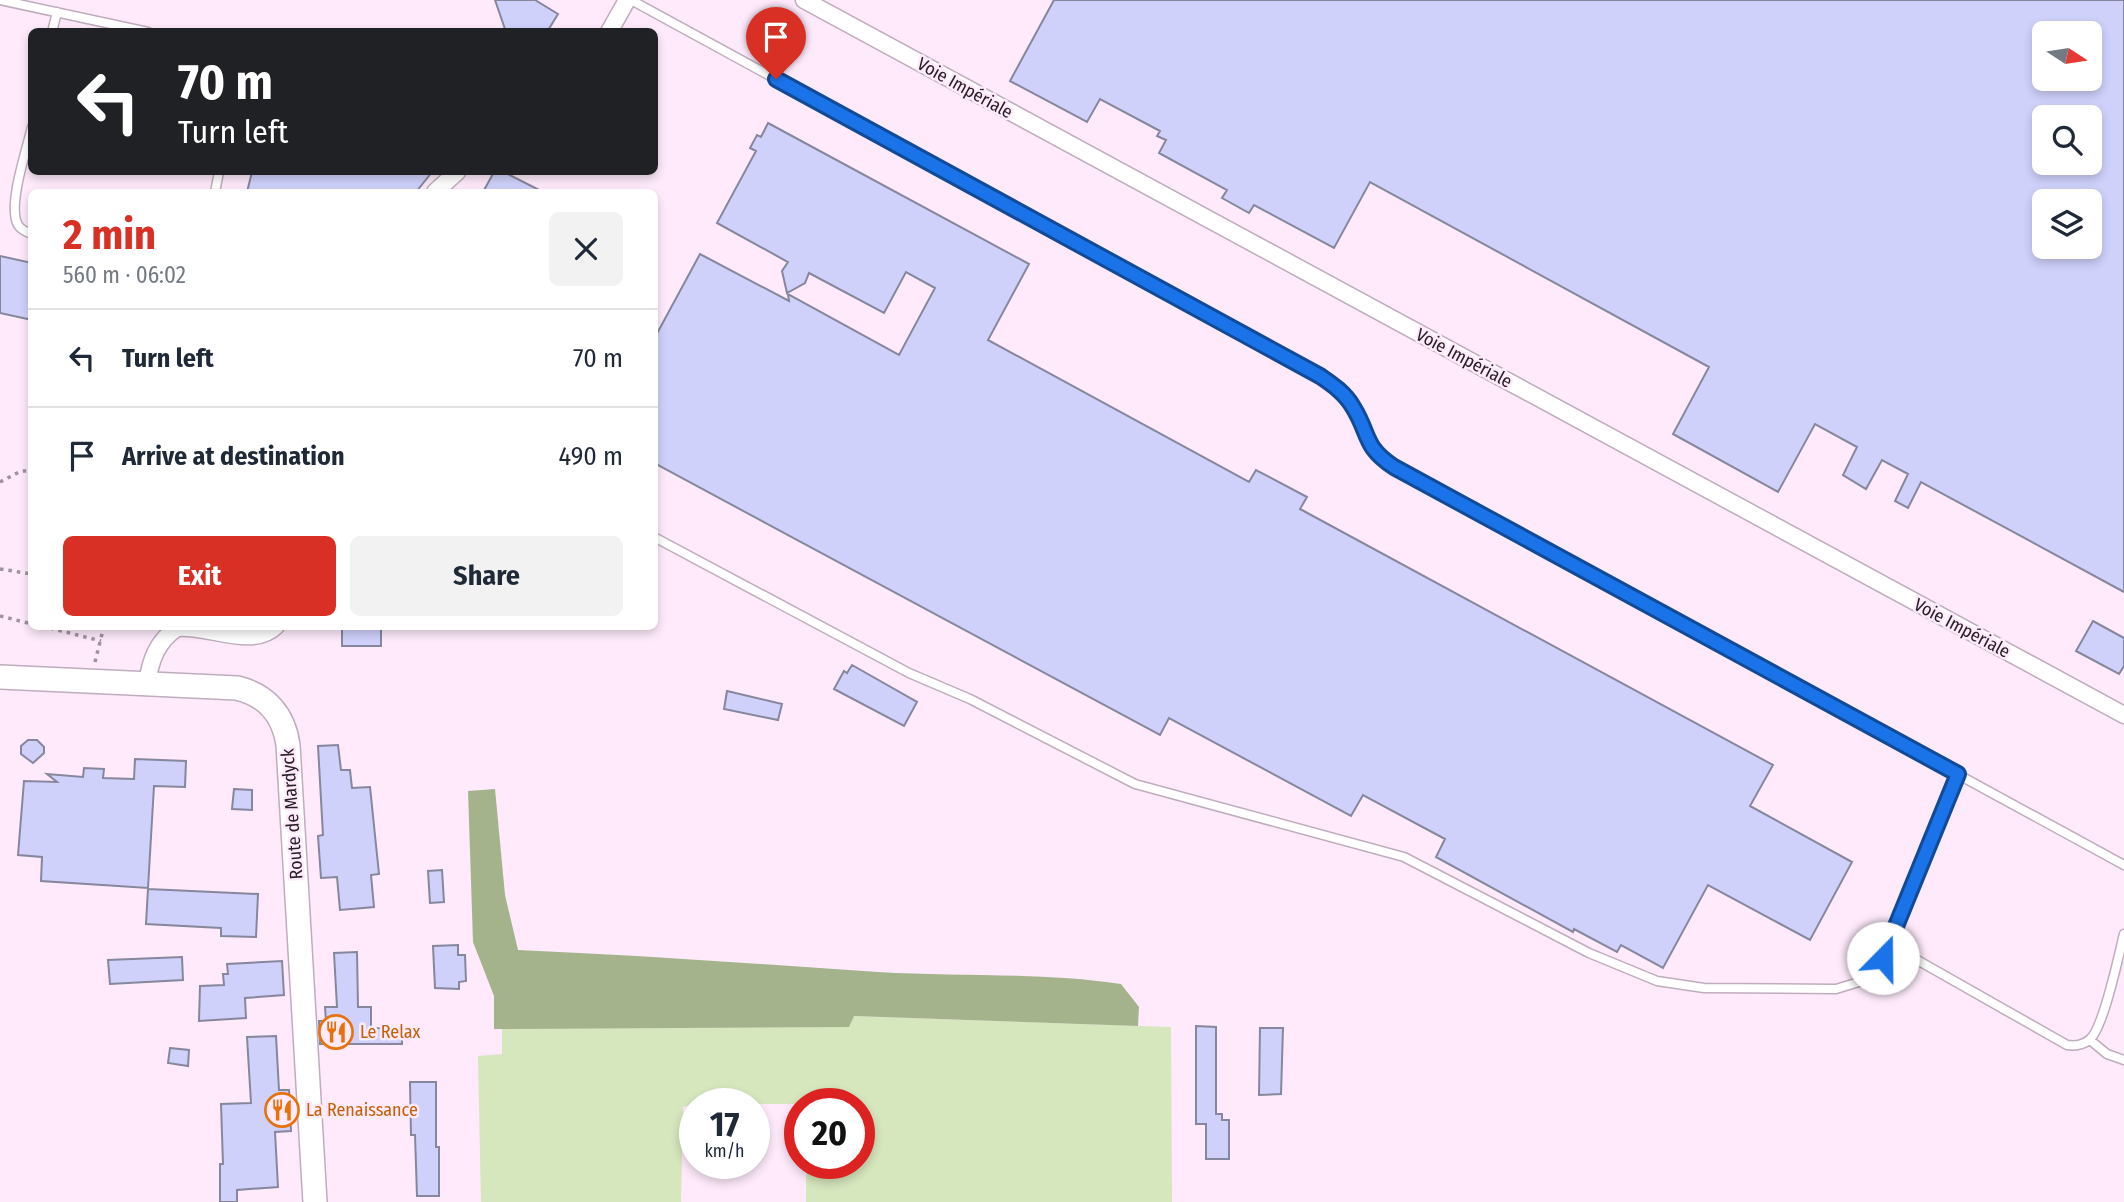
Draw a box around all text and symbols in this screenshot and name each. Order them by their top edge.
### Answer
pin [746,7,806,79]
icon: arrive [757,18,795,56]
north arrow [2032,21,2102,91]
map controls [2032,21,2102,259]
text: 70 m [178,53,273,112]
street label: Voie Impériale [913,53,1017,123]
icon: left [63,56,154,147]
button: search [2032,105,2102,175]
text: Turn left [178,113,288,151]
button: layers [2032,189,2102,259]
text: 2 min [63,210,156,260]
button: close [549,212,623,286]
text: 560 m · 06:02 [63,261,186,289]
street label: Voie Impériale [1412,323,1516,393]
icon: left [63,339,101,377]
text: Turn left [122,343,214,374]
text: 70 m [573,343,623,374]
icon: arrive [63,437,101,475]
text: Arrive at destination [122,441,345,472]
text: 490 m [559,441,623,472]
button: Exit [63,536,336,616]
button: Share [350,536,623,616]
street label: Voie Impériale [1910,593,2014,663]
street label: Route de Mardyck [276,747,308,880]
position arrow [1846,921,1920,995]
restaurant icon: Le Relax [317,1013,355,1051]
place label: Le Relax [360,1021,421,1043]
speed limit sign: 20 [784,1088,875,1179]
restaurant icon: La Renaissance [263,1091,301,1129]
place label: La Renaissance [306,1099,418,1121]
text: 17 [710,1103,739,1145]
text: km/h [704,1140,745,1162]

